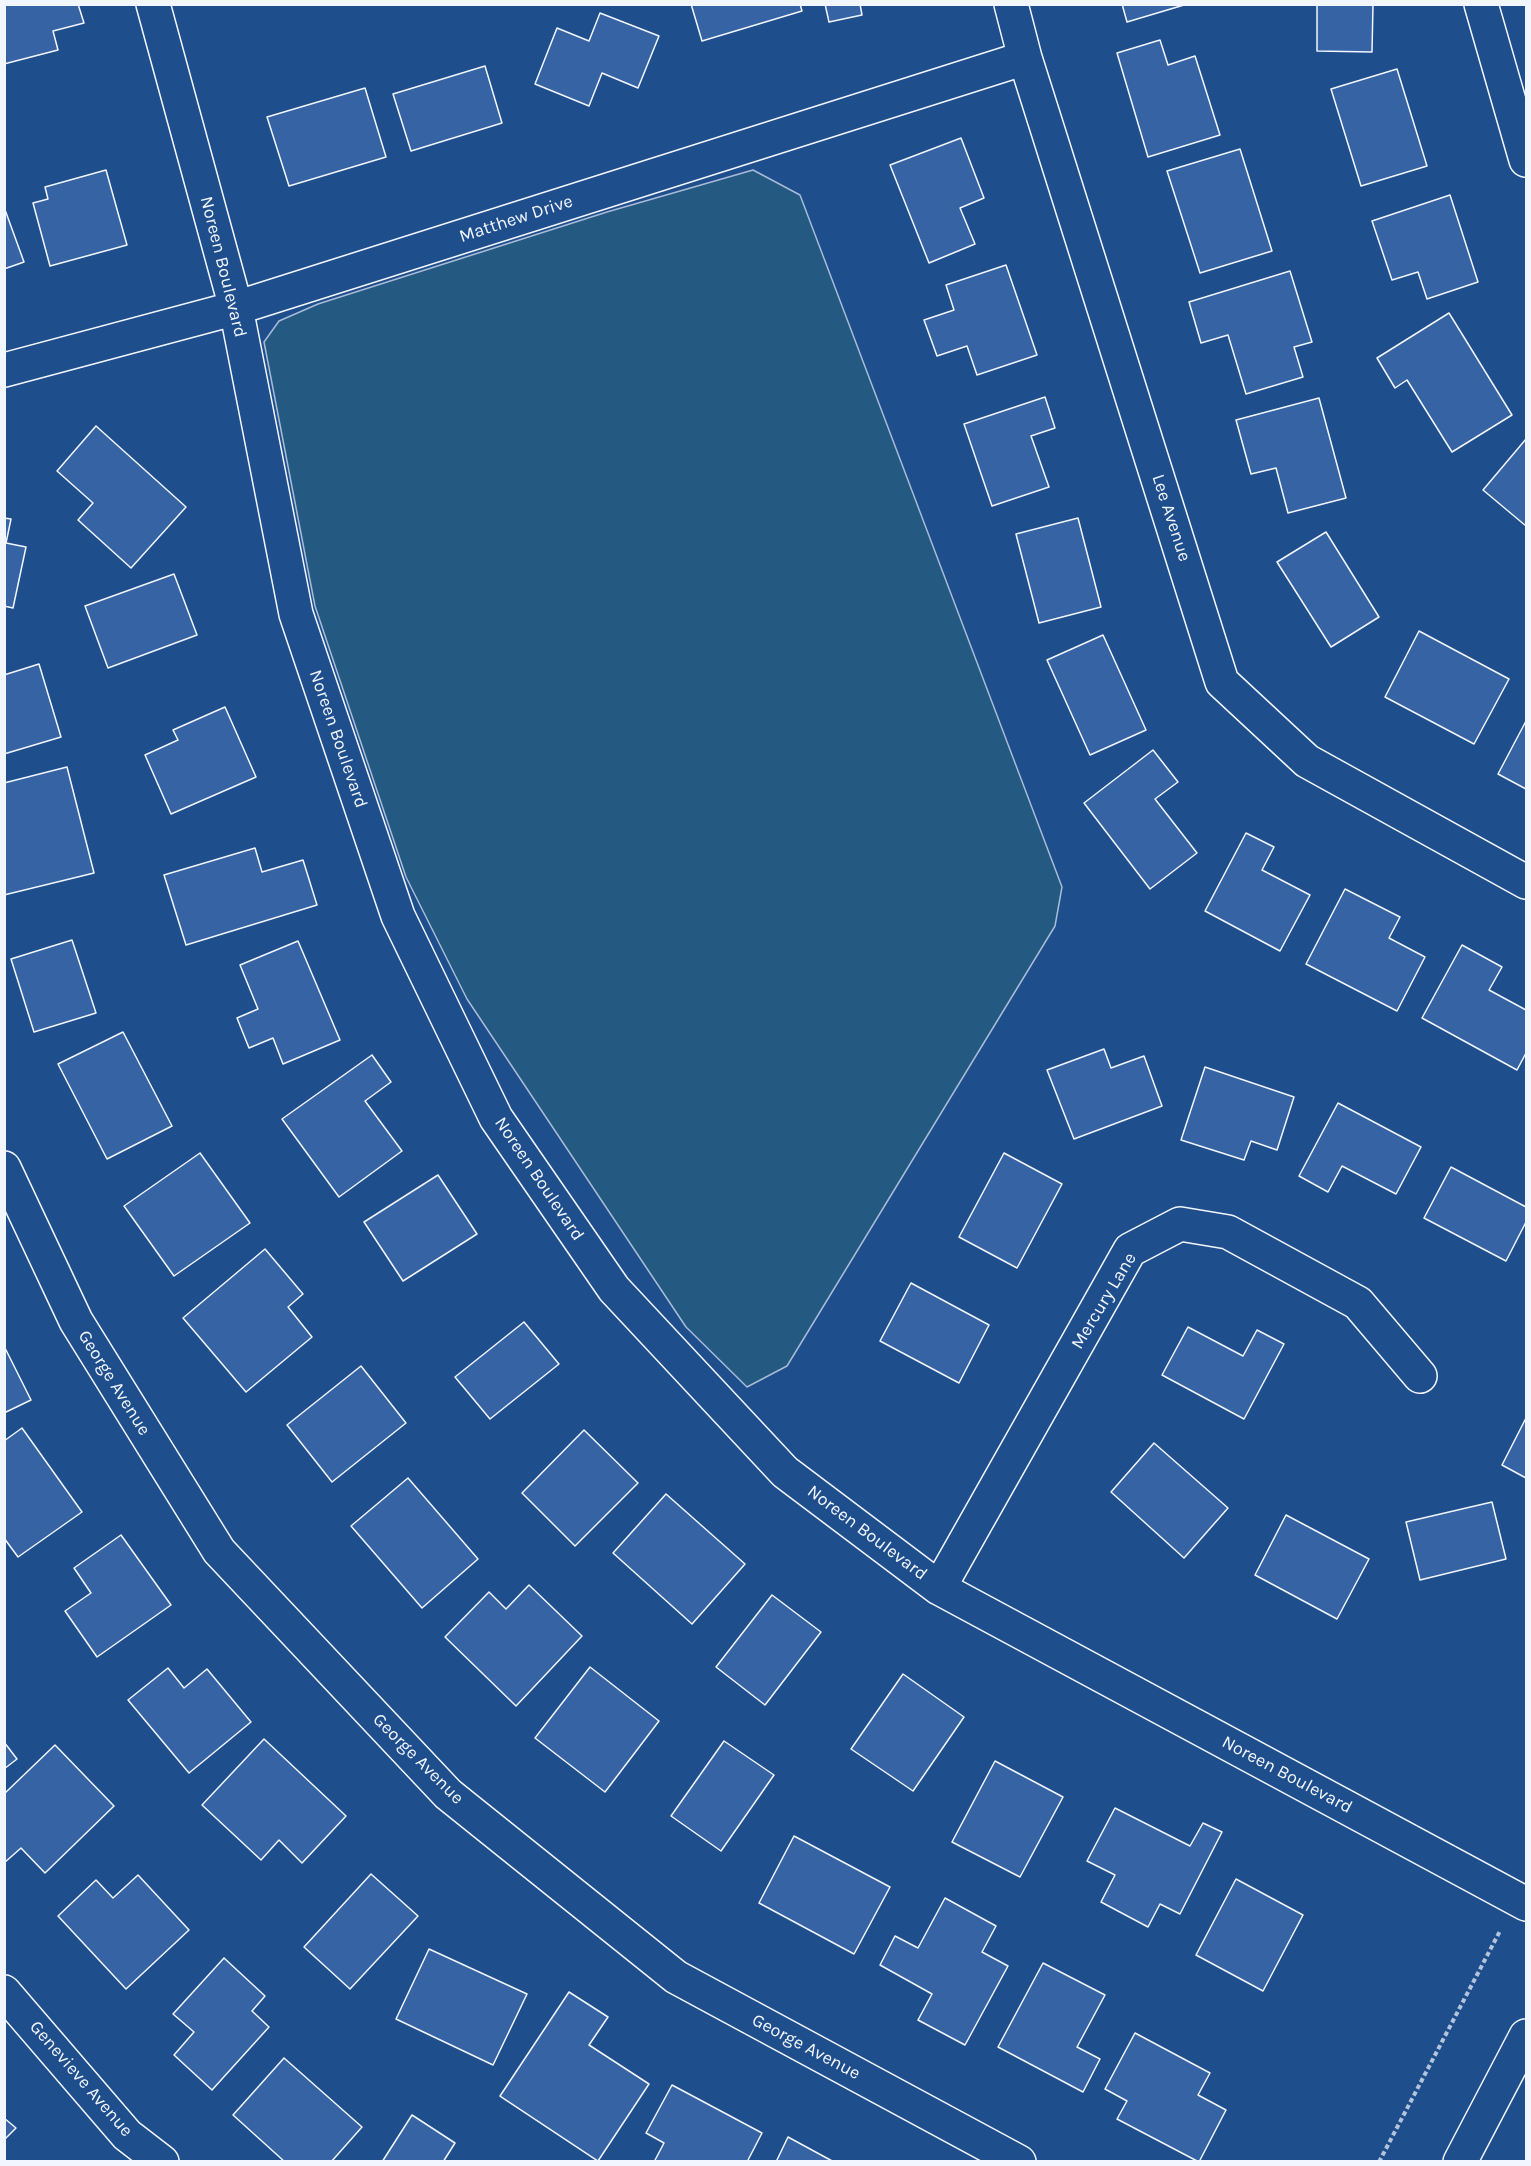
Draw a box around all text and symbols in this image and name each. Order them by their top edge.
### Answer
street label: Matthew Drive [456,190,576,248]
street label: Noreen Boulevard [195,194,251,340]
street label: Lee Avenue [1147,472,1195,564]
street label: Noreen Boulevard [304,667,372,811]
street label: Noreen Boulevard [490,1113,588,1245]
street label: Mercury Lane [1067,1249,1141,1353]
street label: George Avenue [73,1326,155,1440]
street label: Noreen Boulevard [803,1481,931,1585]
street label: George Avenue [368,1709,468,1809]
street label: Noreen Boulevard [1218,1732,1356,1818]
street label: George Avenue [748,2009,864,2085]
street label: Genevieve Avenue [25,2017,137,2141]

